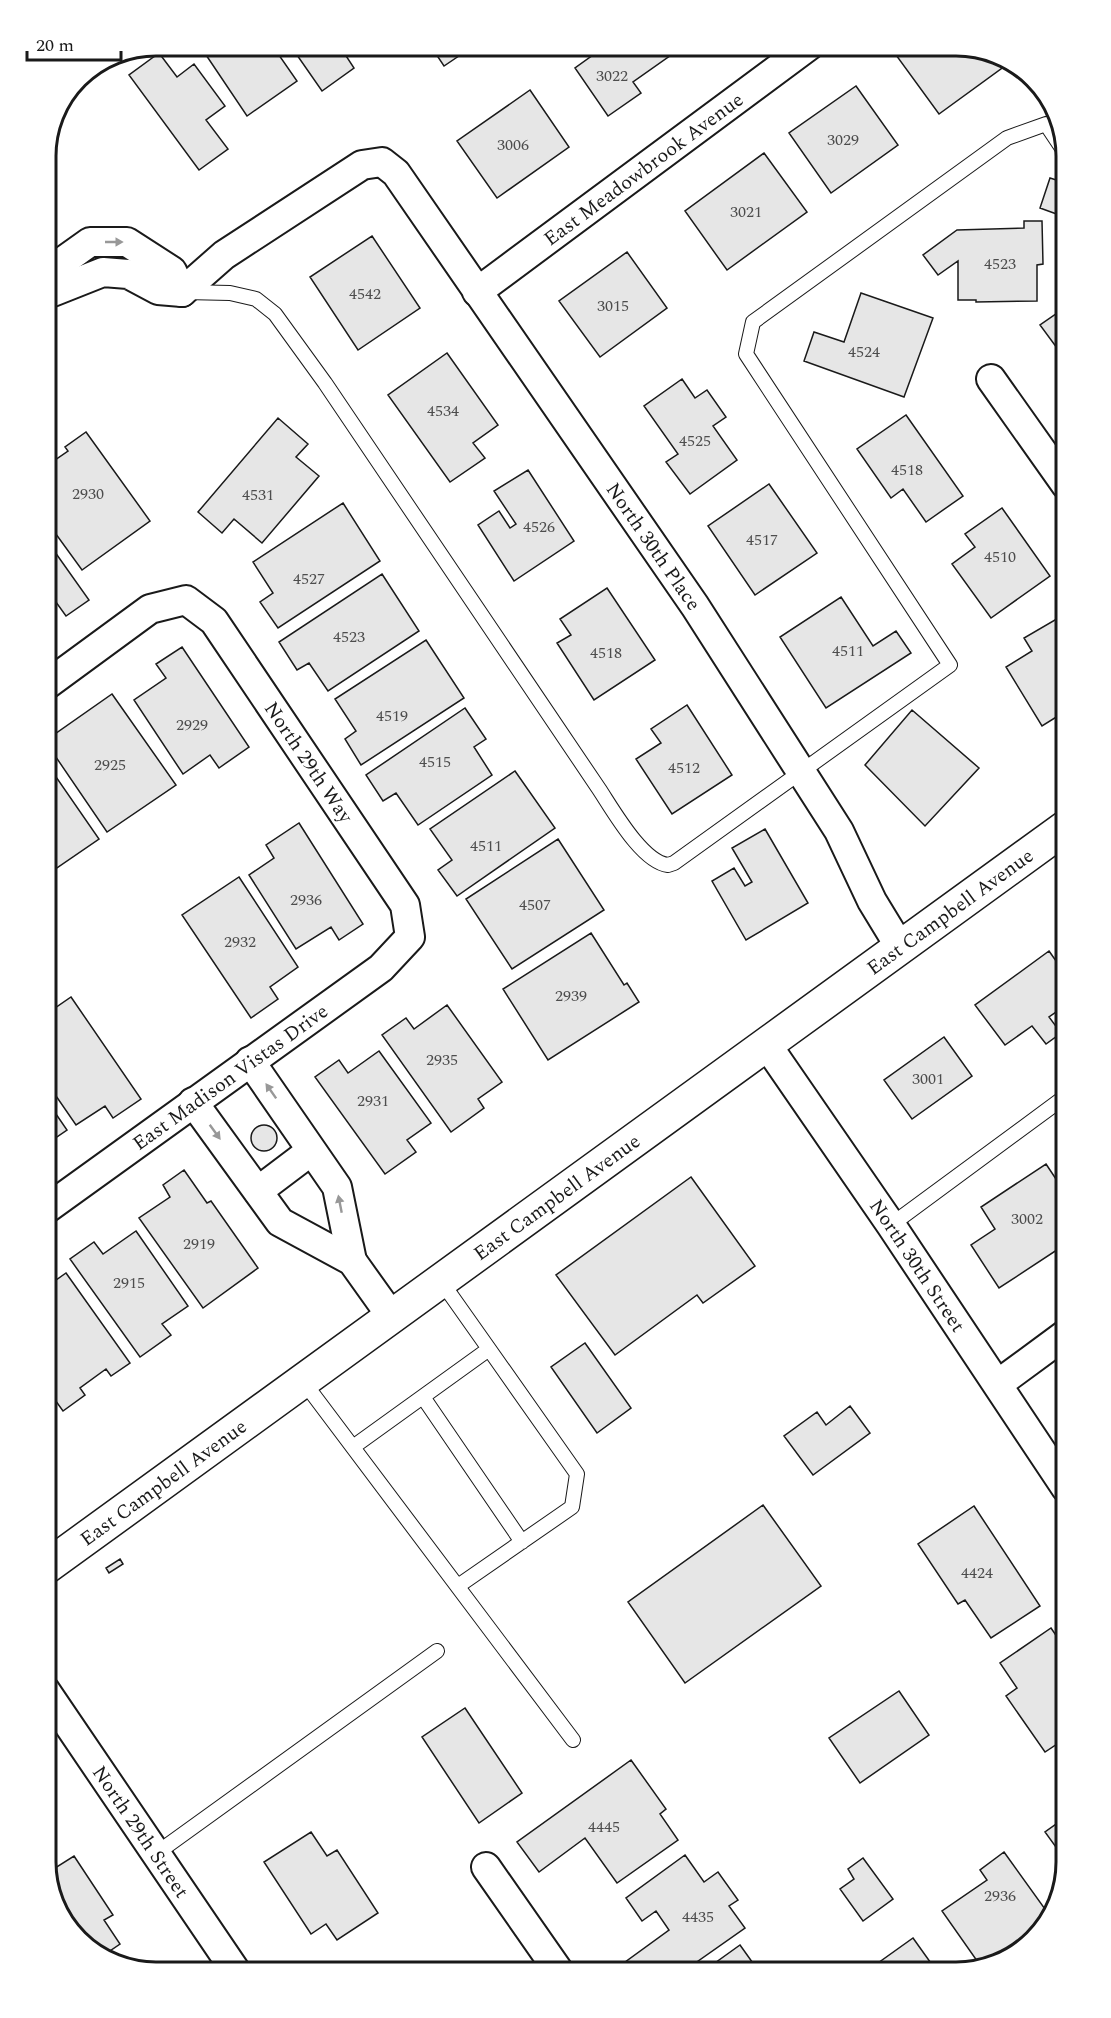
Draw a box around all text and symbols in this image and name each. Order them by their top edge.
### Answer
scale bar [27,24,122,62]
text: 20 m [36,32,74,59]
house number: 3022 [596,64,628,88]
street label: East Meadowbrook Avenue [538,85,750,254]
house number: 3029 [827,128,859,152]
house number: 3006 [497,133,529,157]
house number: 3021 [730,200,762,224]
one-way arrow [105,237,124,247]
house number: 4523 [984,252,1016,276]
house number: 4542 [349,282,381,306]
house number: 3015 [597,294,629,318]
house number: 4524 [848,340,880,364]
house number: 4534 [427,399,459,423]
house number: 4525 [679,429,711,453]
house number: 4518 [891,458,923,482]
street label: North 30th Place [598,477,708,617]
house number: 2930 [72,482,104,506]
house number: 4531 [242,483,274,507]
house number: 4526 [523,515,555,539]
house number: 4517 [746,528,778,552]
house number: 4510 [984,545,1016,569]
house number: 4527 [293,567,325,591]
house number: 4523 [333,625,365,649]
house number: 4511 [832,639,864,663]
house number: 4518 [590,641,622,665]
street label: North 29th Way [256,696,361,830]
house number: 4519 [376,704,408,728]
house number: 2929 [176,713,208,737]
house number: 4515 [419,750,451,774]
house number: 2925 [94,753,126,777]
house number: 4512 [668,756,700,780]
house number: 4511 [470,834,502,858]
street label: East Campbell Avenue [861,841,1040,983]
house number: 2936 [290,888,322,912]
house number: 4507 [519,893,551,917]
house number: 2932 [224,930,256,954]
house number: 2939 [555,984,587,1008]
street label: East Madison Vistas Drive [127,997,335,1158]
house number: 2935 [426,1048,458,1072]
house number: 3001 [912,1067,944,1091]
one-way arrow [265,1083,277,1099]
house number: 2931 [357,1089,389,1113]
one-way arrow [209,1123,221,1139]
street label: East Campbell Avenue [467,1127,647,1268]
street label: North 30th Street [861,1193,972,1339]
one-way arrow [335,1194,344,1213]
house number: 3002 [1011,1207,1043,1231]
house number: 2919 [183,1232,215,1256]
house number: 2915 [113,1271,145,1295]
street label: East Campbell Avenue [74,1412,253,1554]
house number: 4424 [961,1561,993,1585]
street label: North 29th Street [84,1760,196,1905]
house number: 4445 [588,1815,620,1839]
house number: 2936 [984,1884,1016,1908]
house number: 4435 [682,1905,714,1929]

